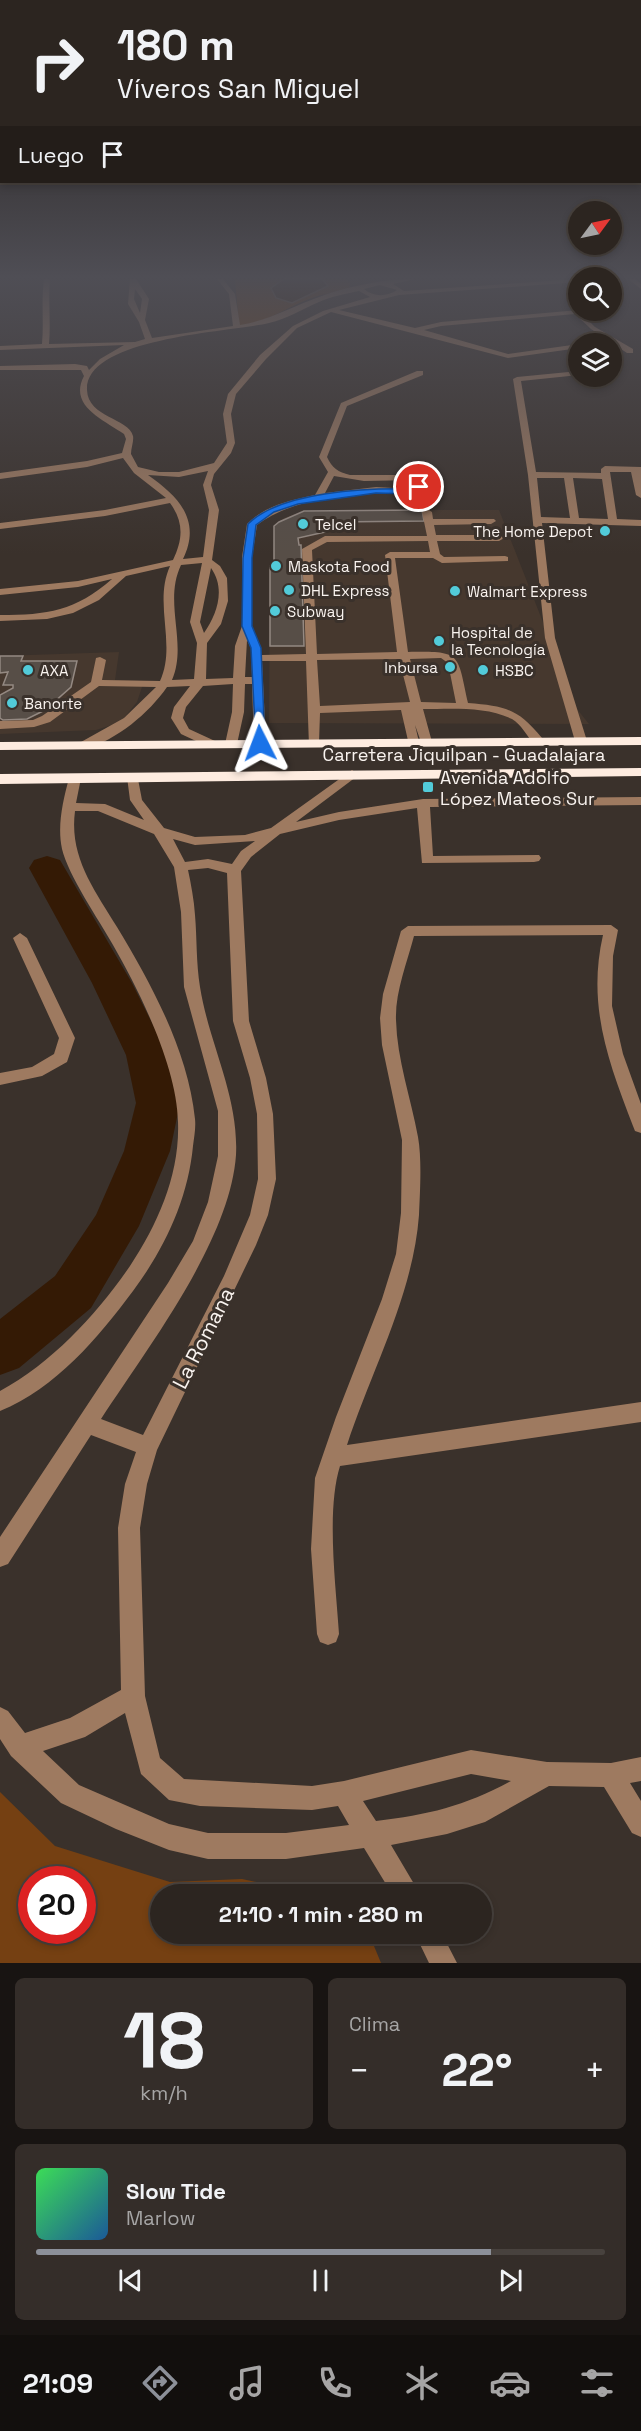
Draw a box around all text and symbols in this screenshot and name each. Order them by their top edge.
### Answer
text: 180 m [117,19,235,72]
icon: right [18,24,96,102]
text: Víveros San Miguel [117,71,360,106]
icon: arrive [96,138,129,171]
text: Luego [18,141,84,169]
north arrow [568,201,622,255]
map controls [568,201,622,387]
button: search [568,267,622,321]
button: layers [568,333,622,387]
pin [393,461,444,512]
icon: arrive [402,470,435,503]
place label: Telcel [315,515,356,534]
marker: Telcel [296,517,310,531]
place label: The Home Depot [473,522,593,541]
marker: The Home Depot [598,524,612,538]
place label: Maskota Food [288,557,390,576]
marker: Maskota Food [269,559,283,573]
place label: DHL Express [301,581,390,600]
place label: Walmart Express [467,582,587,601]
marker: DHL Express [282,583,296,597]
marker: Walmart Express [448,584,462,598]
place label: Subway [287,602,344,621]
marker: Subway [268,604,282,618]
place label: Hospital de la Tecnología [451,623,546,659]
marker: Hospital de la Tecnología [432,634,446,648]
place label: Inbursa [384,658,438,677]
marker: Inbursa [443,660,457,674]
place label: AXA [40,661,69,680]
place label: HSBC [495,661,534,680]
marker: AXA [21,663,35,677]
marker: HSBC [476,663,490,677]
place label: Banorte [24,694,82,713]
marker: Banorte [5,696,19,710]
position arrow [228,711,292,775]
street label: Carretera Jiquilpan - Guadalajara [323,743,605,766]
place label: Avenida Adolfo López Mateos Sur [440,766,595,810]
marker: Avenida Adolfo López Mateos Sur [421,780,435,794]
street label: La Romana [166,1283,240,1393]
speed limit sign: 20 [18,1866,96,1944]
text: 21:10 · 1 min · 280 m [219,1900,423,1928]
text: 18 [123,1991,205,2091]
text: Clima [349,2011,400,2037]
text: 22° [441,2042,513,2099]
text: − [349,2050,369,2092]
text: + [585,2050,605,2092]
text: km/h [140,2080,188,2106]
text: Slow Tide [126,2177,226,2205]
text: Marlow [126,2205,195,2231]
icon: previous [114,2264,147,2297]
icon: pause [304,2264,337,2297]
icon: next [494,2264,527,2297]
icon: directions [139,2362,181,2404]
icon: music [226,2362,268,2404]
icon: phone [314,2362,356,2404]
icon: climate [401,2362,443,2404]
icon: car [489,2362,531,2404]
icon: filters [576,2362,618,2404]
text: 21:09 [23,2366,93,2401]

